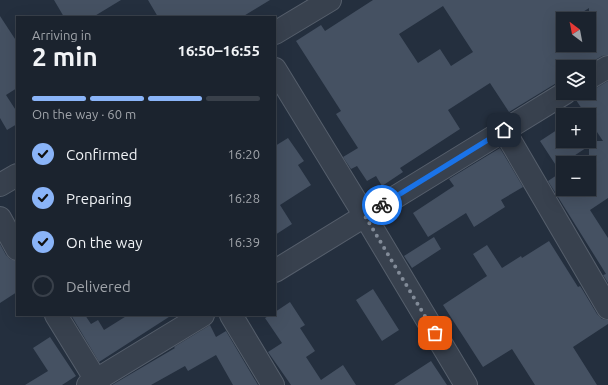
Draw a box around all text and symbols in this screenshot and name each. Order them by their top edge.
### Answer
north arrow [556,12,596,52]
map controls [556,12,596,196]
text: Arriving in [32,28,91,42]
text: 2 min [32,42,98,71]
text: 16:50–16:55 [177,42,260,59]
button: layers [556,60,596,100]
text: On the way · 60 m [32,107,136,121]
button: + [556,108,596,148]
pin [487,113,521,147]
icon: home [493,119,515,141]
icon: check [32,143,54,165]
text: Confirmed [66,146,138,163]
text: 16:20 [227,147,260,161]
button: − [556,156,596,196]
courier [362,185,402,225]
icon: check [32,187,54,209]
text: Preparing [66,190,132,207]
text: 16:28 [227,191,260,205]
icon: bike [371,194,393,216]
icon: check [32,231,54,253]
text: On the way [66,234,142,251]
text: 16:39 [227,235,260,249]
text: Delivered [66,278,131,295]
pin [418,316,452,350]
icon: bag [424,322,446,344]

